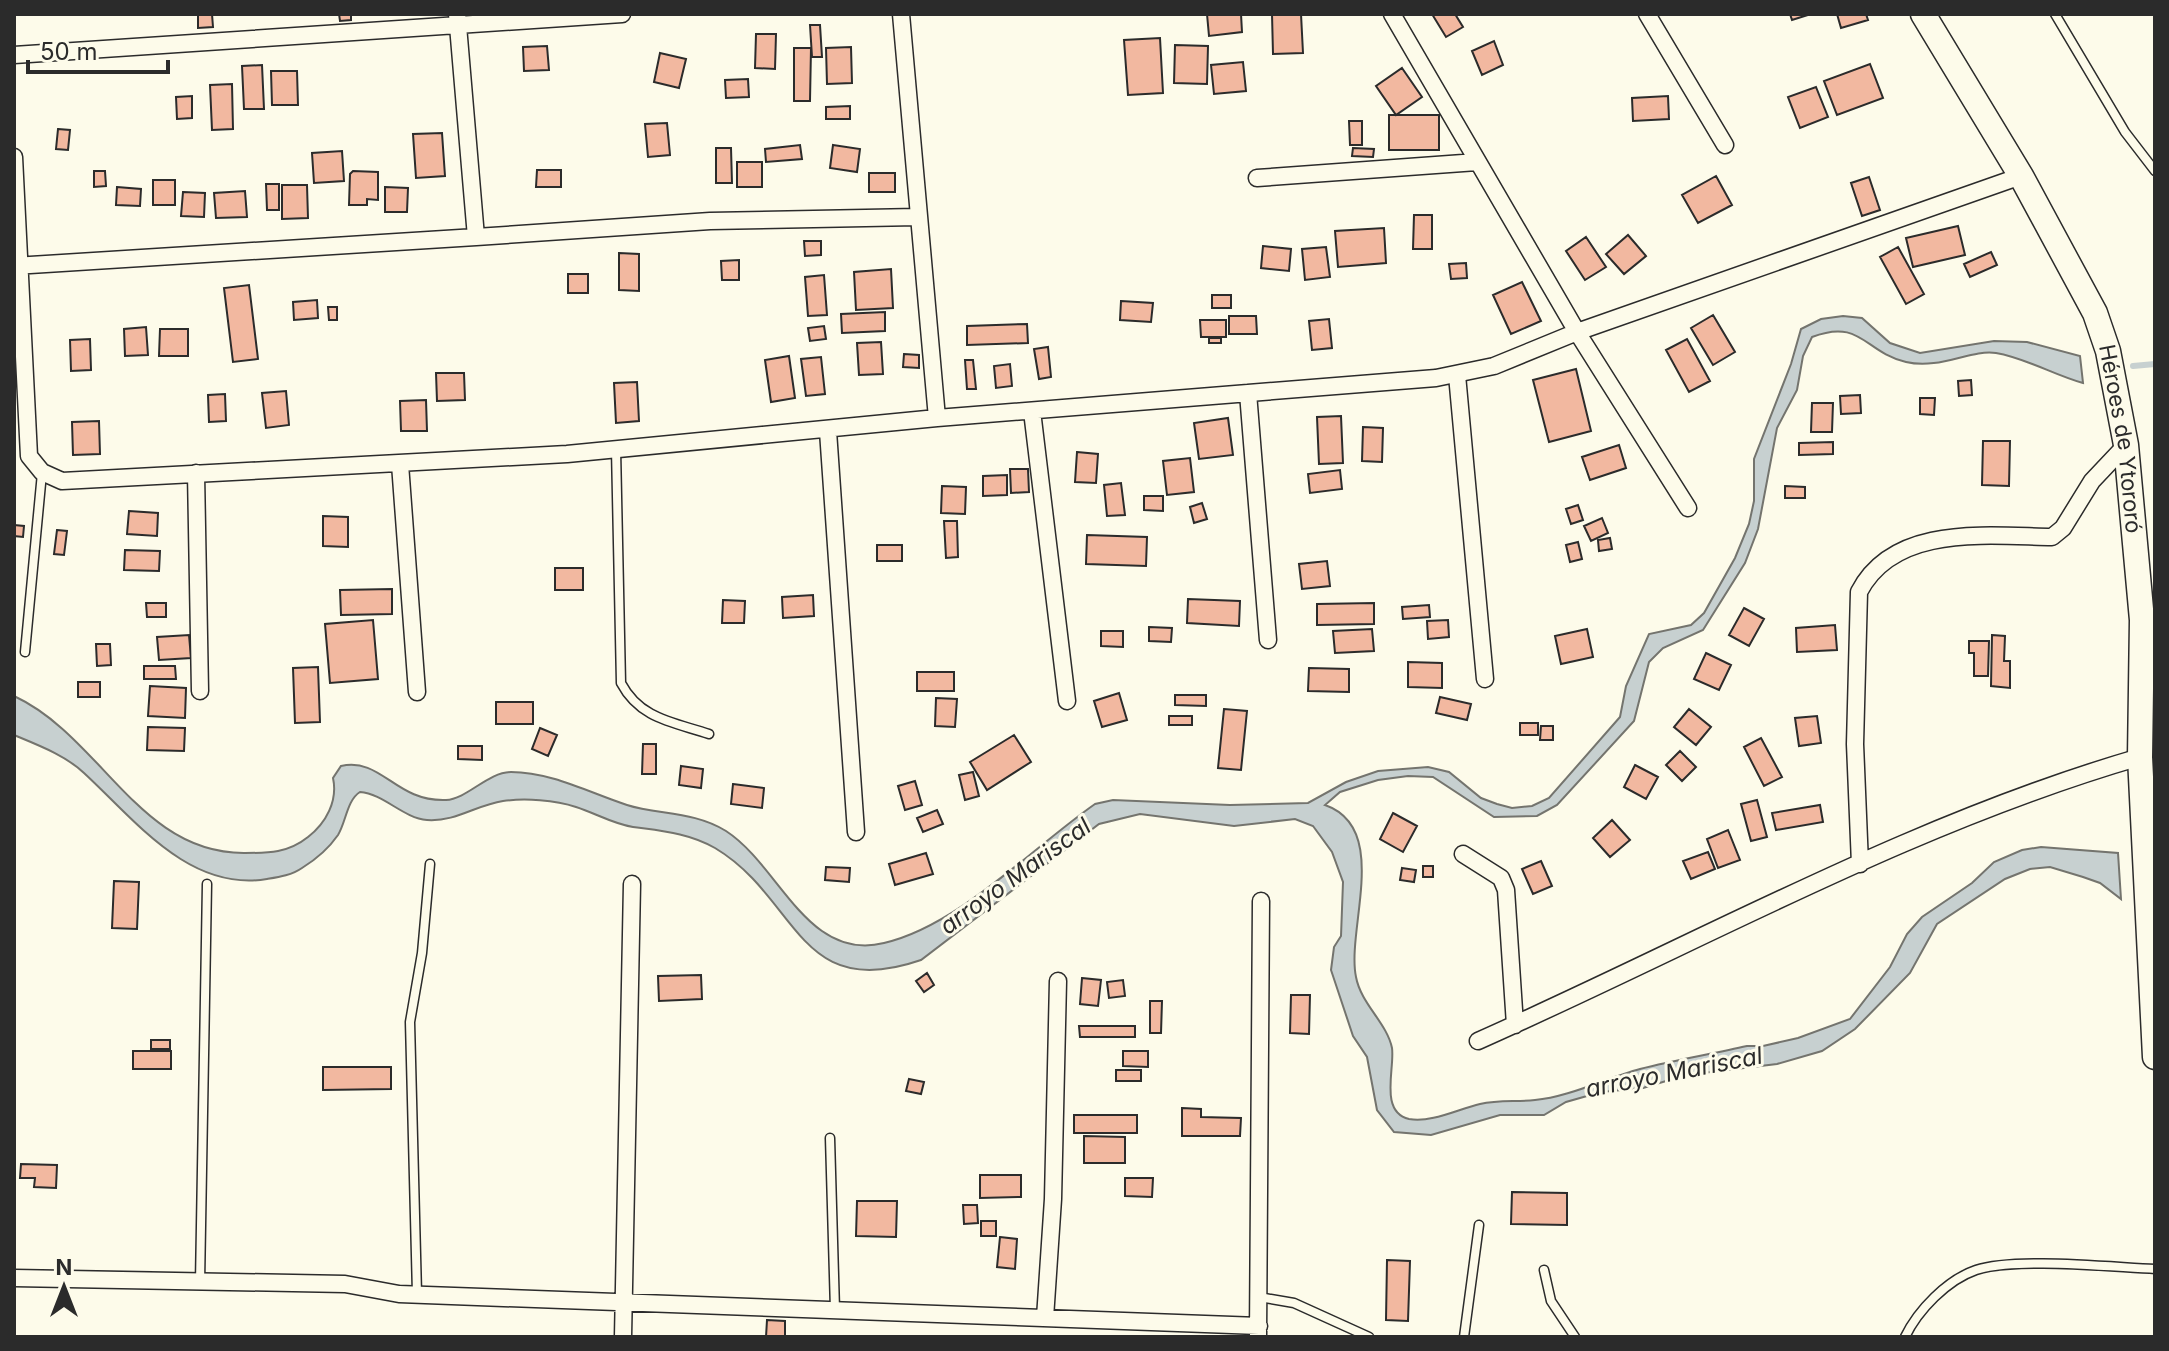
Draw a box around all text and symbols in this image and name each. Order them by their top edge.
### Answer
scale bar [28,24,168,74]
text: 50 m [40,37,98,66]
street label: Héroes de Ytororó [2094,342,2147,534]
water label: arroyo Mariscal [934,811,1096,940]
water label: arroyo Mariscal [1583,1041,1765,1103]
north arrow [24,1247,104,1327]
text: N [56,1254,72,1280]

